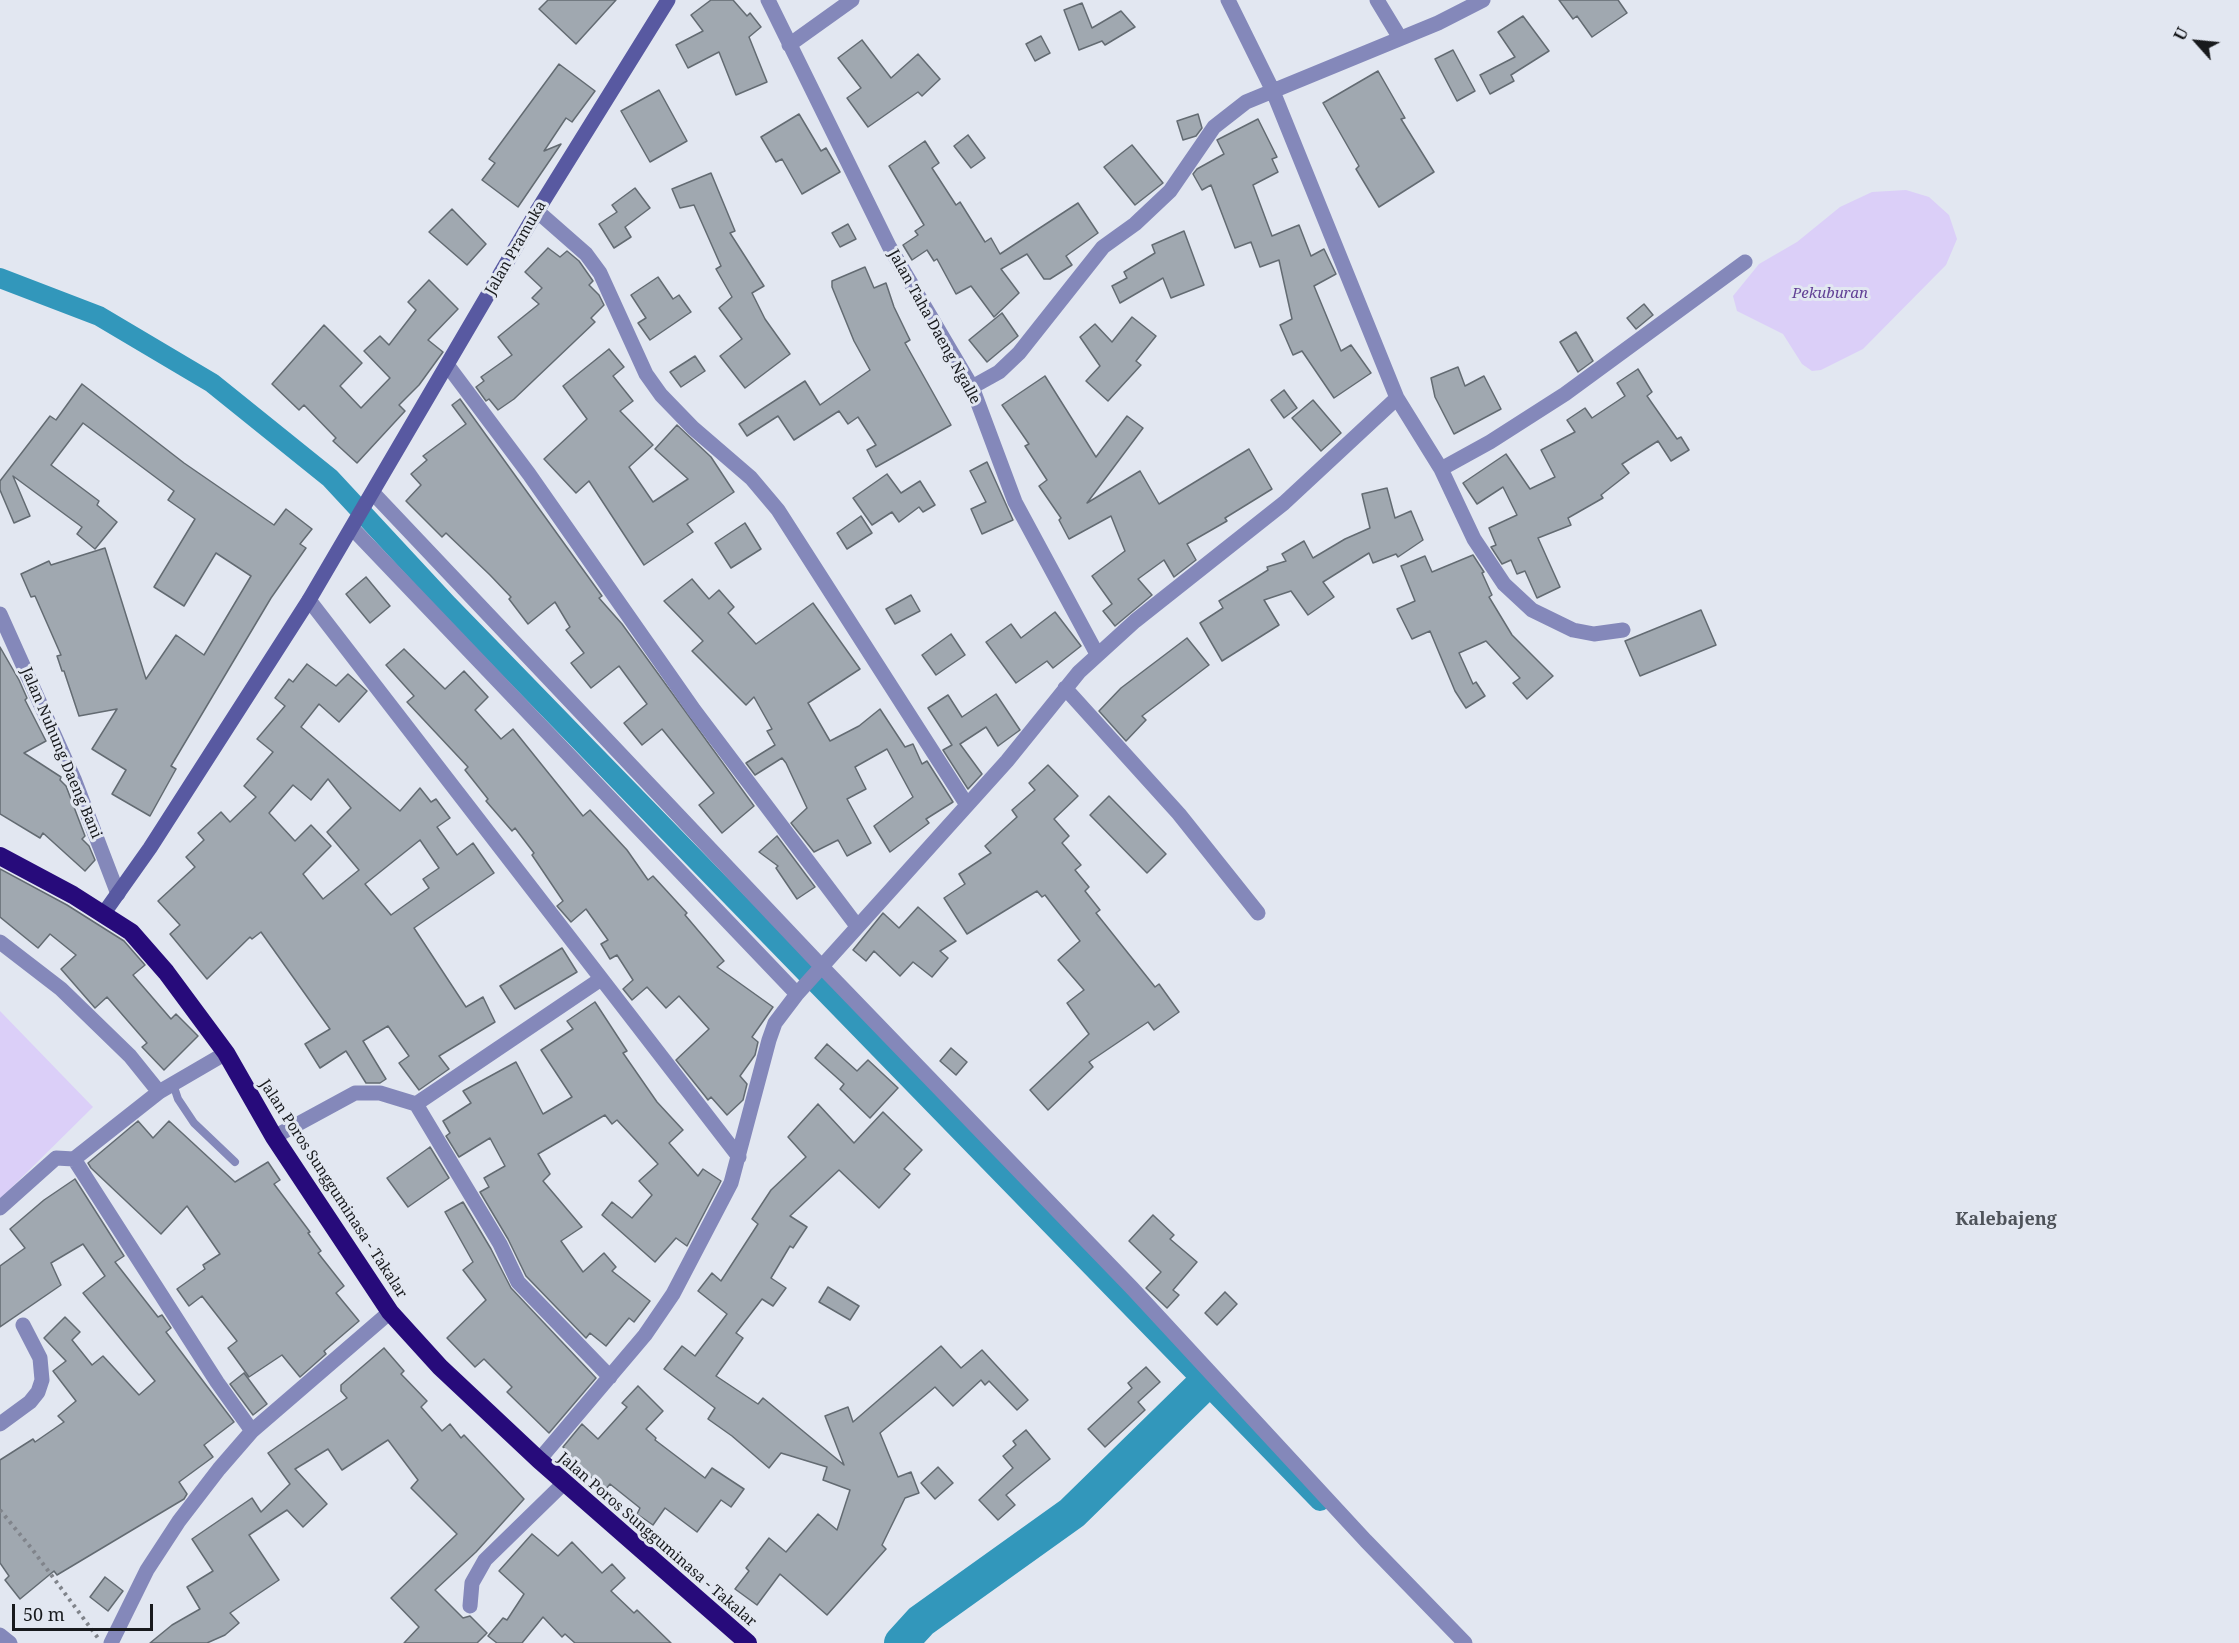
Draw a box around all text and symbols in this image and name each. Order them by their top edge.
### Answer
north arrow [2167,12,2227,72]
text: U [2168,24,2193,44]
street label: Jalan Pramuka [482,198,550,298]
street label: Jalan Taha Daeng Ngalle [884,247,984,407]
park label: Pekuburan [1792,285,1868,303]
street label: Jalan Nuhung Daeng Bani [17,665,105,841]
street label: Jalan Poros Sungguminasa - Takalar [255,1076,411,1302]
district label: Kalebajeng [1955,1209,2057,1231]
street label: Jalan Poros Sungguminasa - Takalar [554,1449,760,1631]
scale bar [15,1592,156,1630]
text: 50 m [23,1602,65,1626]

